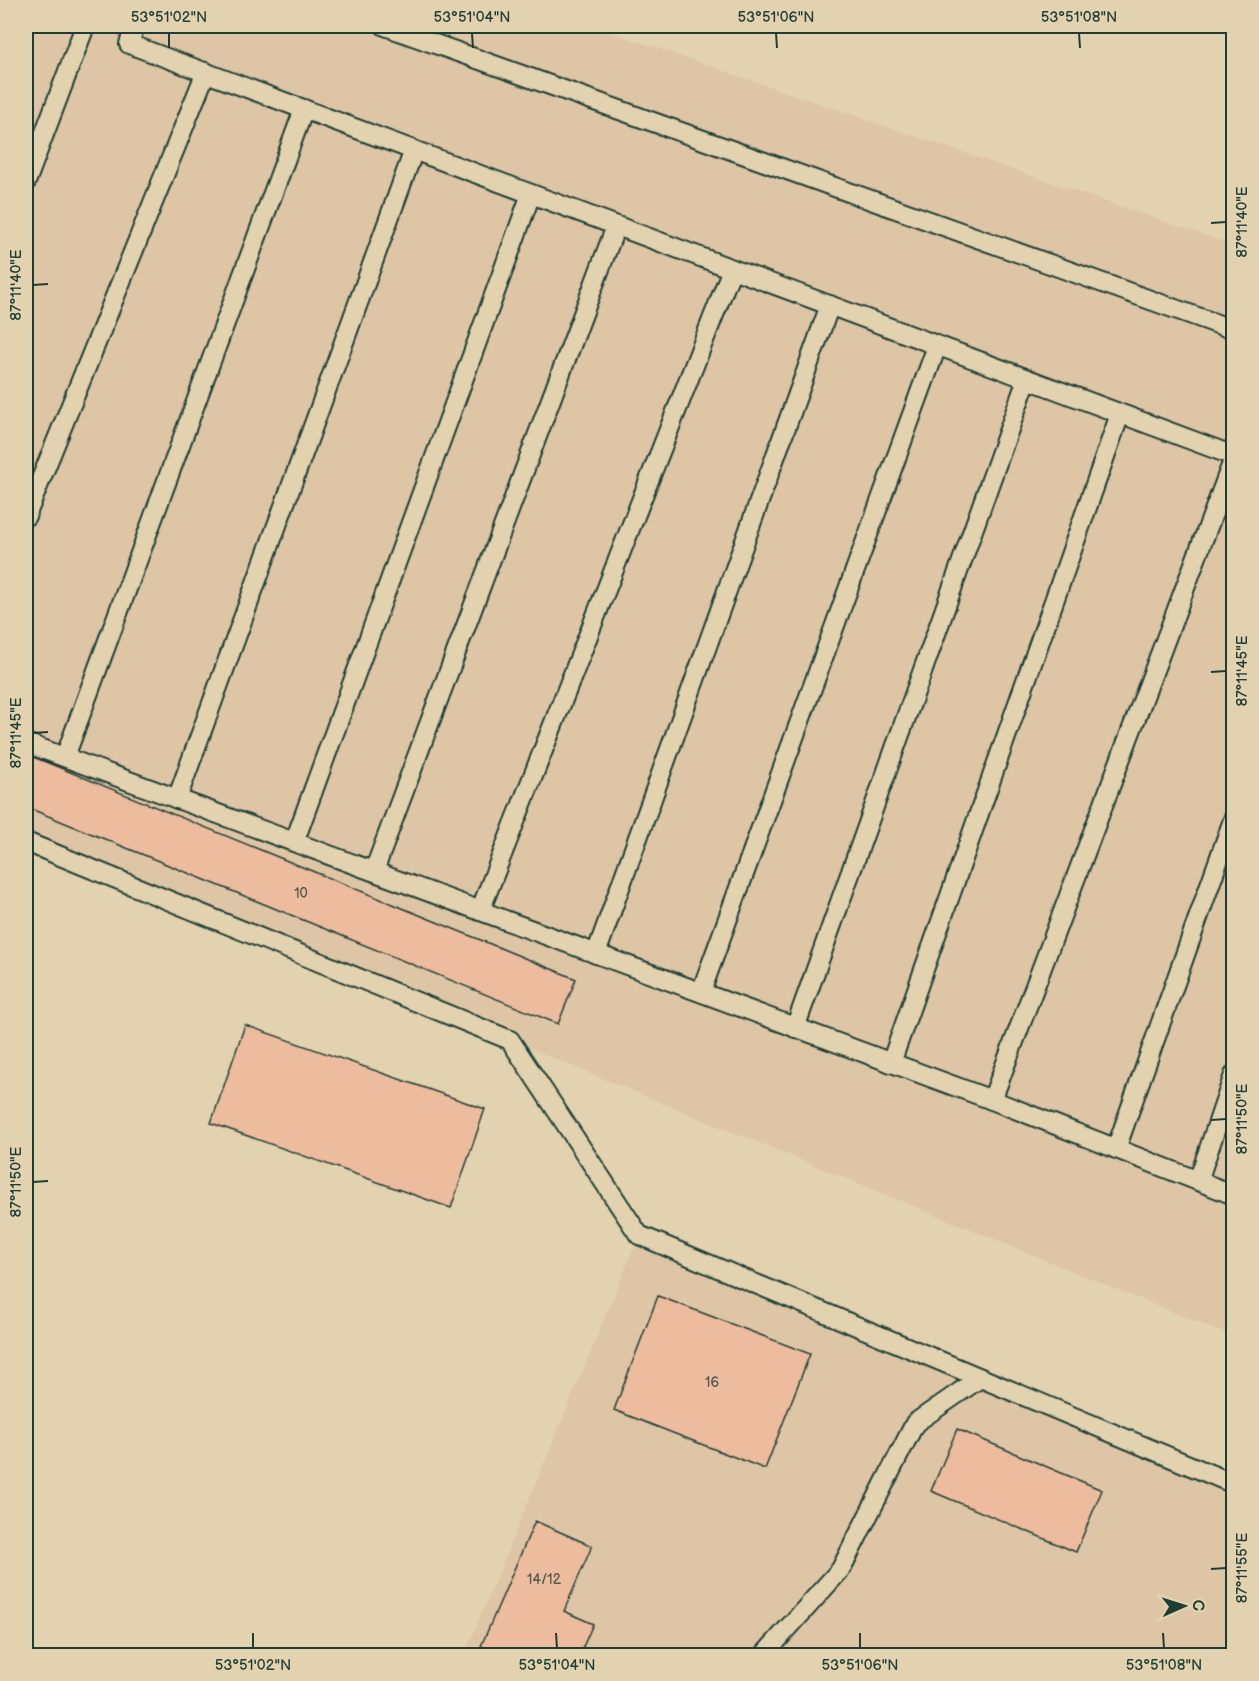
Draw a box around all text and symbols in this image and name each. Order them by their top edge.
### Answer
text: 53°51'02"N [131,8,207,27]
text: 53°51'04"N [433,8,511,27]
text: 53°51'06"N [737,8,815,27]
text: 53°51'08"N [1041,8,1117,27]
text: 87°11'40"E [1233,186,1252,258]
text: 87°11'40"E [7,249,26,321]
text: 87°11'45"E [1233,635,1252,707]
text: 87°11'45"E [7,697,26,769]
house number: 10 [294,885,308,902]
text: 87°11'50"E [1233,1083,1252,1154]
text: 87°11'50"E [7,1146,26,1217]
house number: 16 [705,1374,719,1391]
text: 87°11'55"E [1233,1533,1252,1603]
house number: 14/12 [527,1571,562,1588]
north arrow [1154,1576,1214,1636]
text: С [1188,1599,1207,1611]
text: 53°51'02"N [215,1656,291,1675]
text: 53°51'04"N [518,1656,596,1675]
text: 53°51'06"N [821,1656,899,1675]
text: 53°51'08"N [1126,1656,1202,1675]

